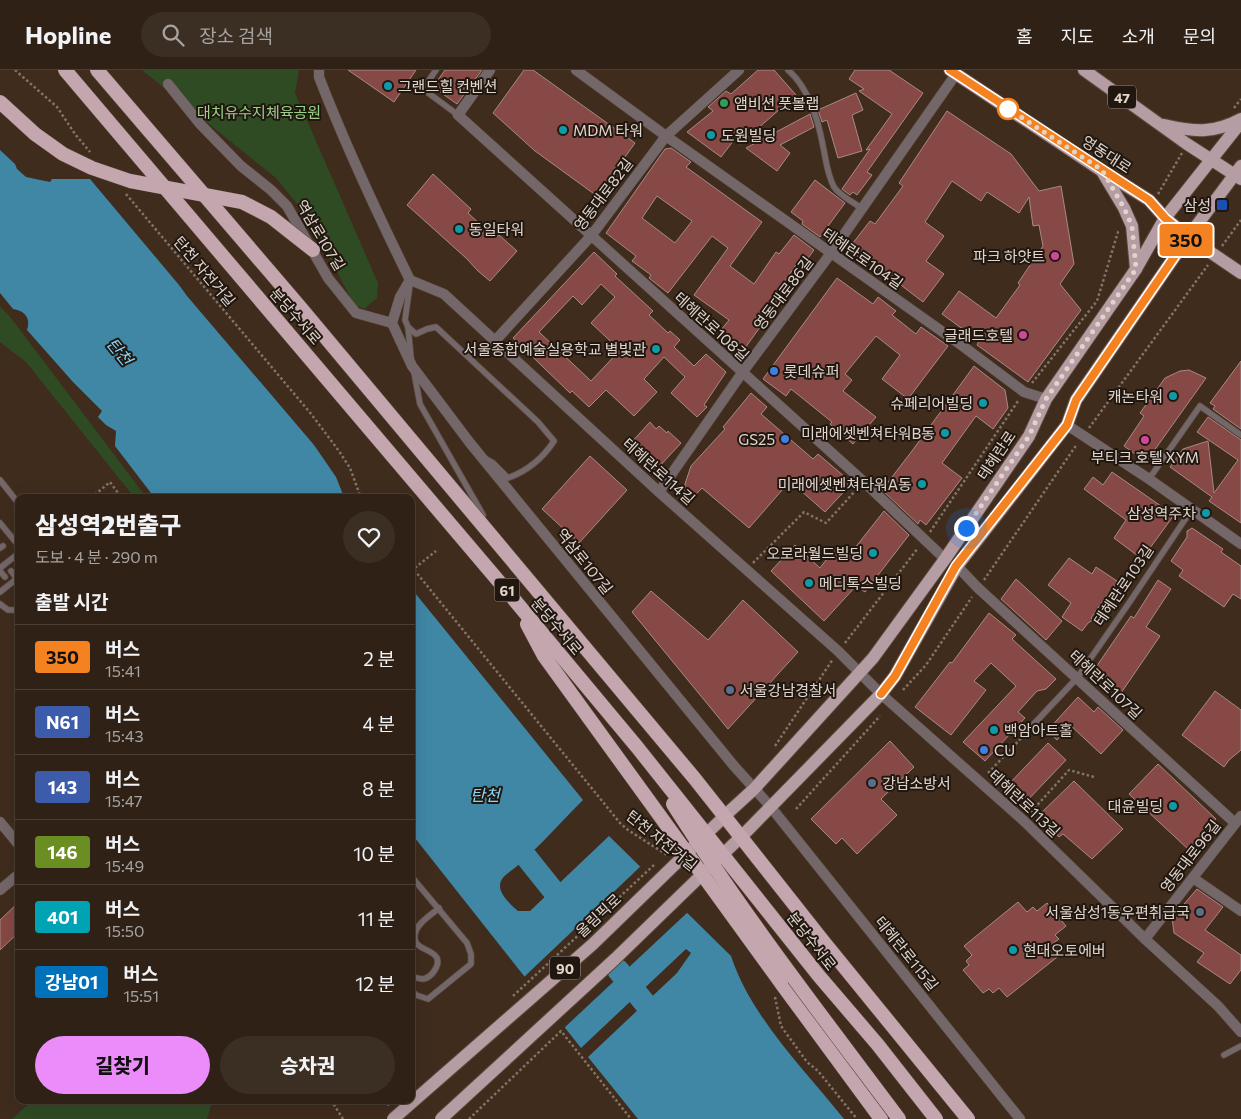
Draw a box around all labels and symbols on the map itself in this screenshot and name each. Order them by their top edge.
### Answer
place label: 그랜드힐 컨벤션 [398,77,497,95]
marker: 그랜드힐 컨벤션 [382,80,394,92]
road number: 47 [1108,86,1136,108]
place label: 앰비션 풋볼랩 [734,94,820,112]
marker: 앰비션 풋볼랩 [718,97,730,109]
unlabelled marker [997,98,1019,120]
park label: 대치유수지체육공원 [197,103,321,121]
place label: MDM 타워 [573,121,643,139]
marker: MDM 타워 [557,124,569,136]
place label: 도원빌딩 [721,126,776,144]
marker: 도원빌딩 [705,129,717,141]
street label: 영동대로 [1079,131,1135,177]
street label: 영동대로82길 [570,154,636,234]
street label: 역삼로107길 [293,196,349,274]
place label: 삼성 [1183,196,1211,214]
marker: 삼성 [1215,198,1229,212]
place label: 동일타워 [469,220,524,238]
marker: 동일타워 [453,223,465,235]
street label: 테헤란로104길 [819,224,907,292]
line badge: 350 [1157,224,1215,256]
street label: 탄천 자전거길 [171,232,239,310]
place label: 파크 하얏트 [973,247,1045,265]
marker: 파크 하얏트 [1049,250,1061,262]
street label: 영동대로86길 [750,253,816,333]
street label: 분당수서로 [267,284,325,348]
street label: 테헤란로108길 [671,288,753,364]
place label: 글래드호텔 [944,326,1013,344]
marker: 글래드호텔 [1017,329,1029,341]
water label: 탄천 [103,334,138,370]
place label: 서울종합예술실용학교 별빛관 [464,340,646,358]
marker: 서울종합예술실용학교 별빛관 [650,343,662,355]
place label: 롯데슈퍼 [784,362,839,380]
marker: 롯데슈퍼 [768,365,780,377]
place label: 캐논타워 [1108,387,1163,405]
marker: 캐논타워 [1167,390,1179,402]
place label: 슈페리어빌딩 [890,394,973,412]
marker: 슈페리어빌딩 [977,397,989,409]
place label: 미래에셋벤쳐타워B동 [801,424,935,442]
marker: 미래에셋벤쳐타워B동 [939,427,951,439]
street label: 테헤란로 [973,427,1019,483]
place label: GS25 [738,430,775,448]
marker: GS25 [779,433,791,445]
street label: 테헤란로114길 [619,434,699,508]
marker: 부티크 호텔 XYM [1139,434,1151,446]
place label: 부티크 호텔 XYM [1091,448,1199,466]
place label: 미래에셋벤쳐타워A동 [777,475,912,493]
marker: 미래에셋벤쳐타워A동 [916,478,928,490]
place label: 삼성역주차 [1127,504,1196,522]
marker: 삼성역주차 [1200,507,1212,519]
your location [954,516,979,541]
street label: 역삼로107길 [553,525,617,597]
street label: 테헤란로103길 [1089,541,1157,629]
place label: 오로라월드빌딩 [766,544,863,562]
marker: 오로라월드빌딩 [867,547,879,559]
place label: 메디톡스빌딩 [819,574,902,592]
marker: 메디톡스빌딩 [803,577,815,589]
road number: 61 [494,578,520,602]
street label: 분당수서로 [528,594,586,658]
street label: 테헤란로107길 [1066,646,1146,722]
place label: 서울강남경찰서 [740,681,837,699]
marker: 서울강남경찰서 [724,684,736,696]
place label: 백암아트홀 [1004,721,1073,739]
marker: 백암아트홀 [988,724,1000,736]
place label: CU [994,741,1015,759]
marker: CU [978,744,990,756]
street label: 테헤란로113길 [986,766,1064,840]
place label: 강남소방서 [882,774,951,792]
marker: 강남소방서 [866,777,878,789]
water label: 탄천 [470,785,502,804]
place label: 대윤빌딩 [1108,797,1163,815]
marker: 대윤빌딩 [1167,800,1179,812]
street label: 탄천 자전거길 [623,806,701,874]
street label: 영동대로96길 [1156,816,1224,896]
street label: 올림픽로 [572,890,624,940]
place label: 서울삼성1동우편취급국 [1046,903,1190,921]
marker: 서울삼성1동우편취급국 [1194,906,1206,918]
street label: 분당수서로 [784,908,840,974]
street label: 테헤란로115길 [872,912,942,994]
place label: 현대오토에버 [1023,941,1106,959]
marker: 현대오토에버 [1007,944,1019,956]
road number: 90 [550,956,580,980]

